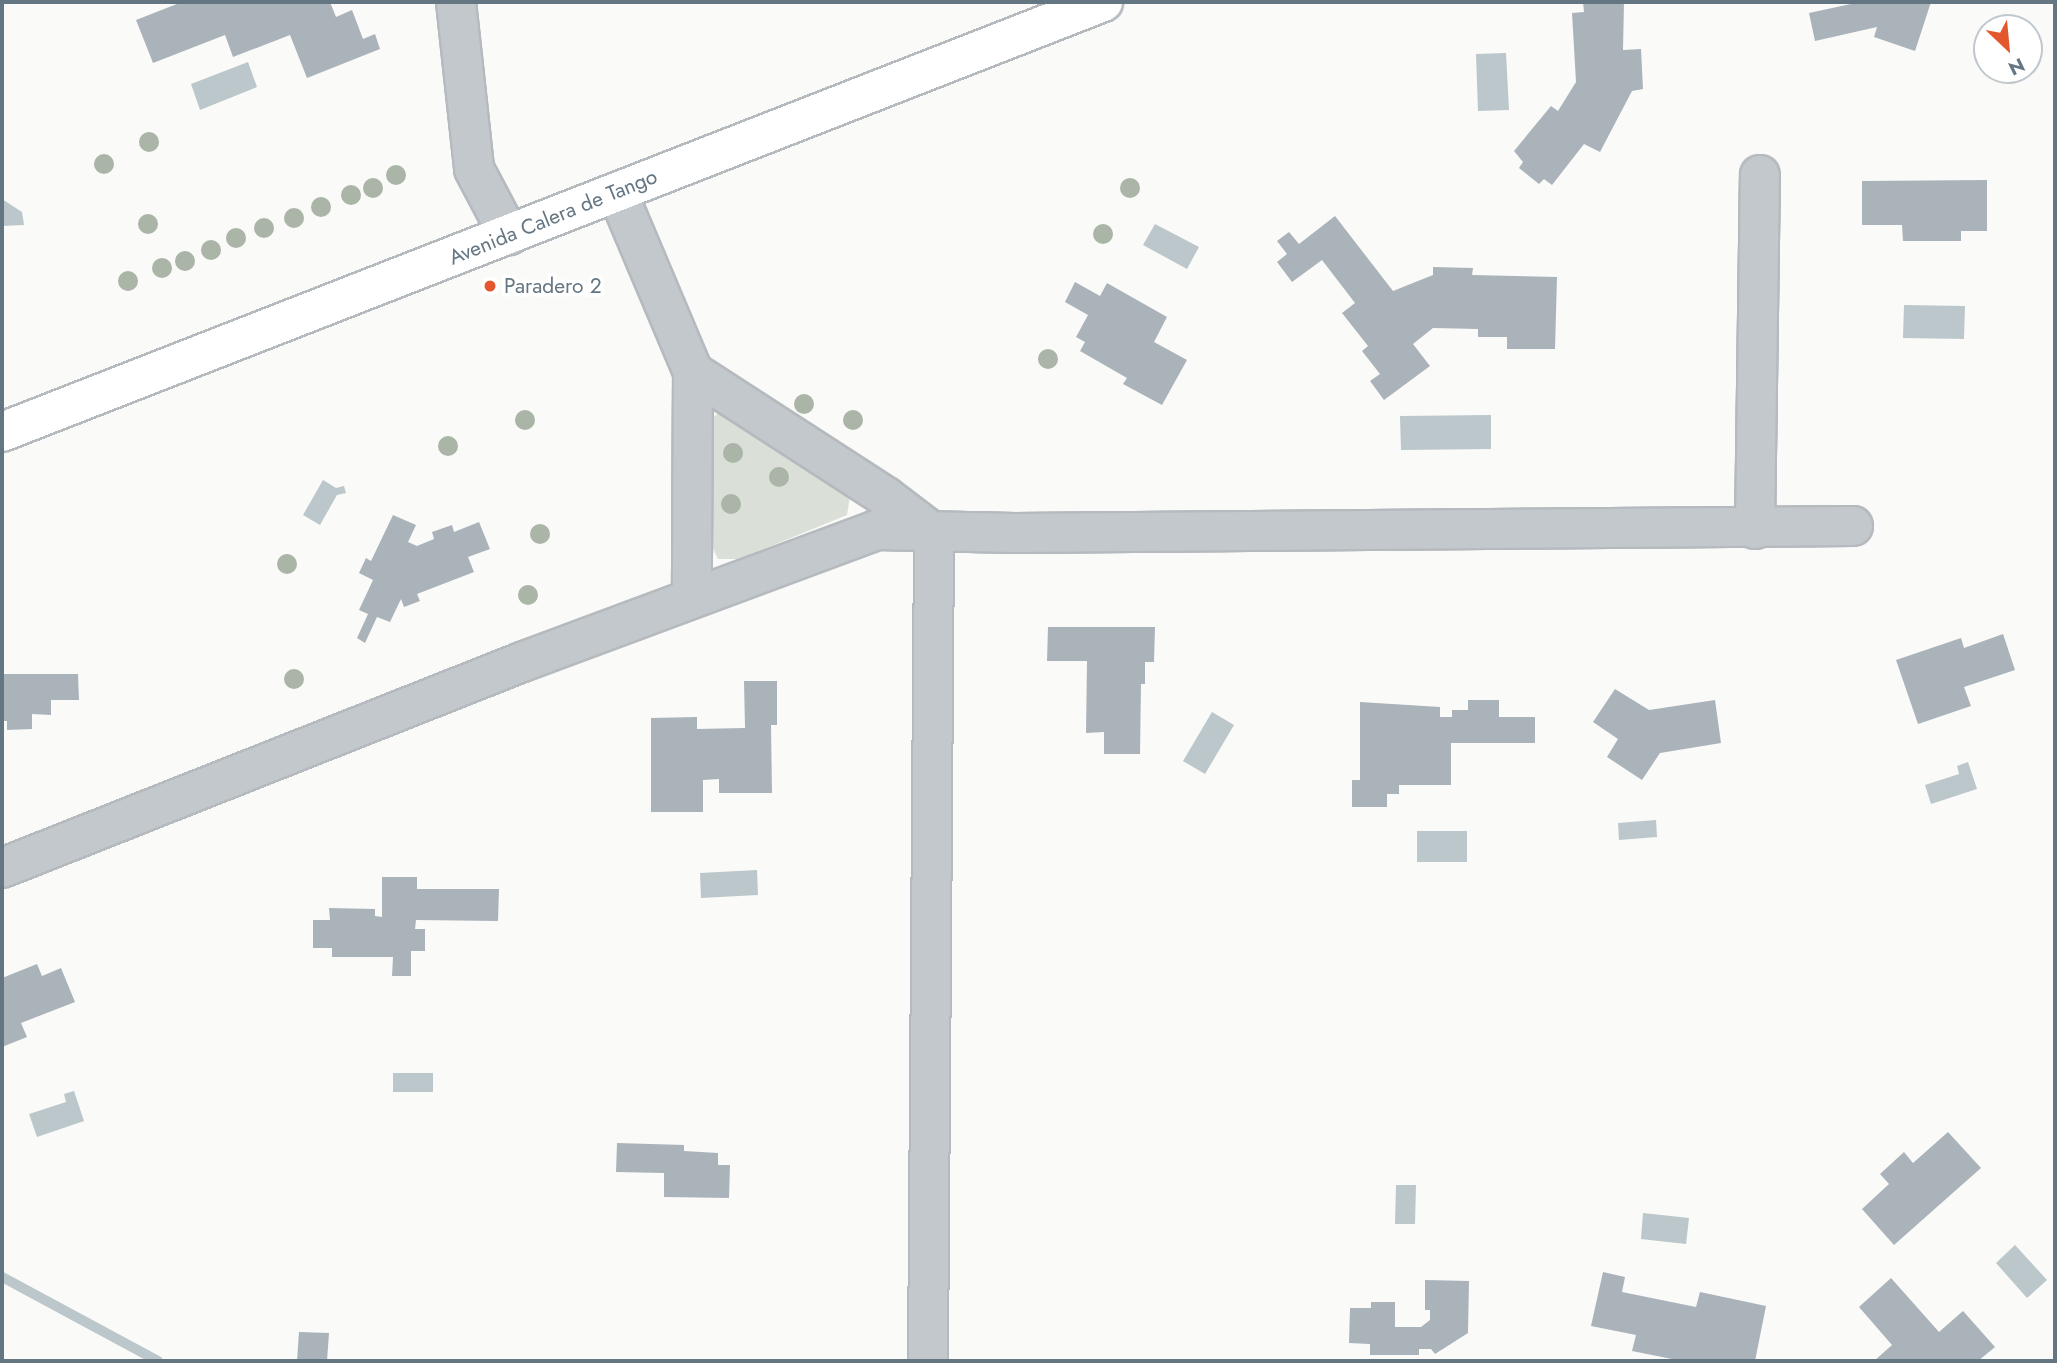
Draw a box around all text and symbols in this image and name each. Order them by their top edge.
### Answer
north arrow [1973,14,2043,84]
text: N [2004,51,2029,82]
street label: Avenida Calera de Tango [445,164,661,270]
place label: Paradero 2 [504,273,602,299]
marker: Paradero 2 [482,278,498,294]

